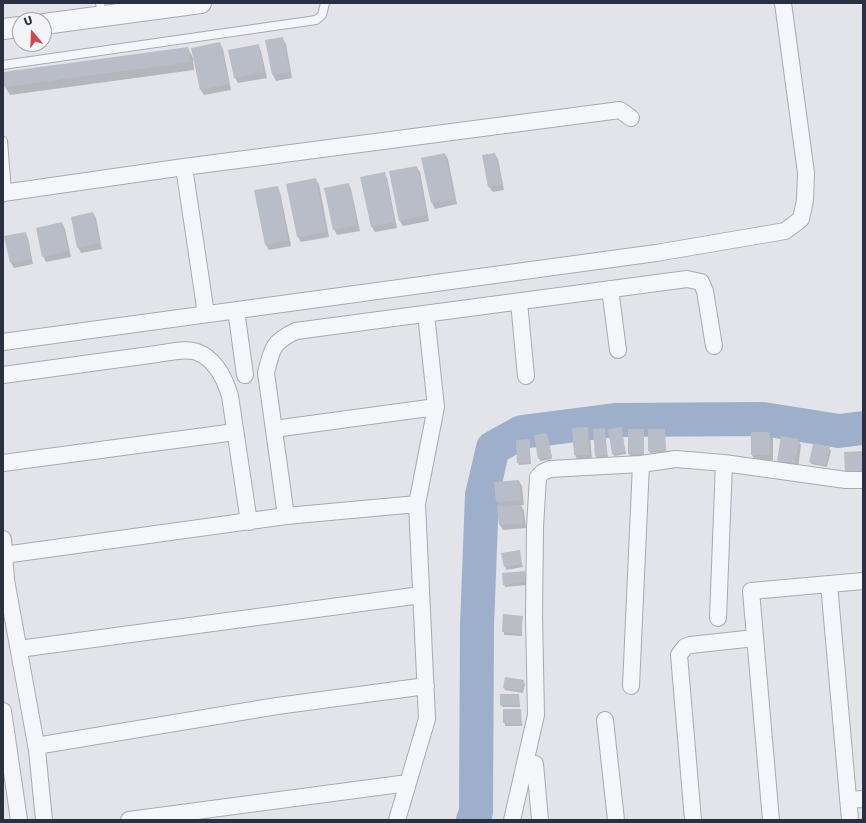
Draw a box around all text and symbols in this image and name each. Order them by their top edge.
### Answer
north arrow [12,12,52,52]
text: U [22,14,35,29]

